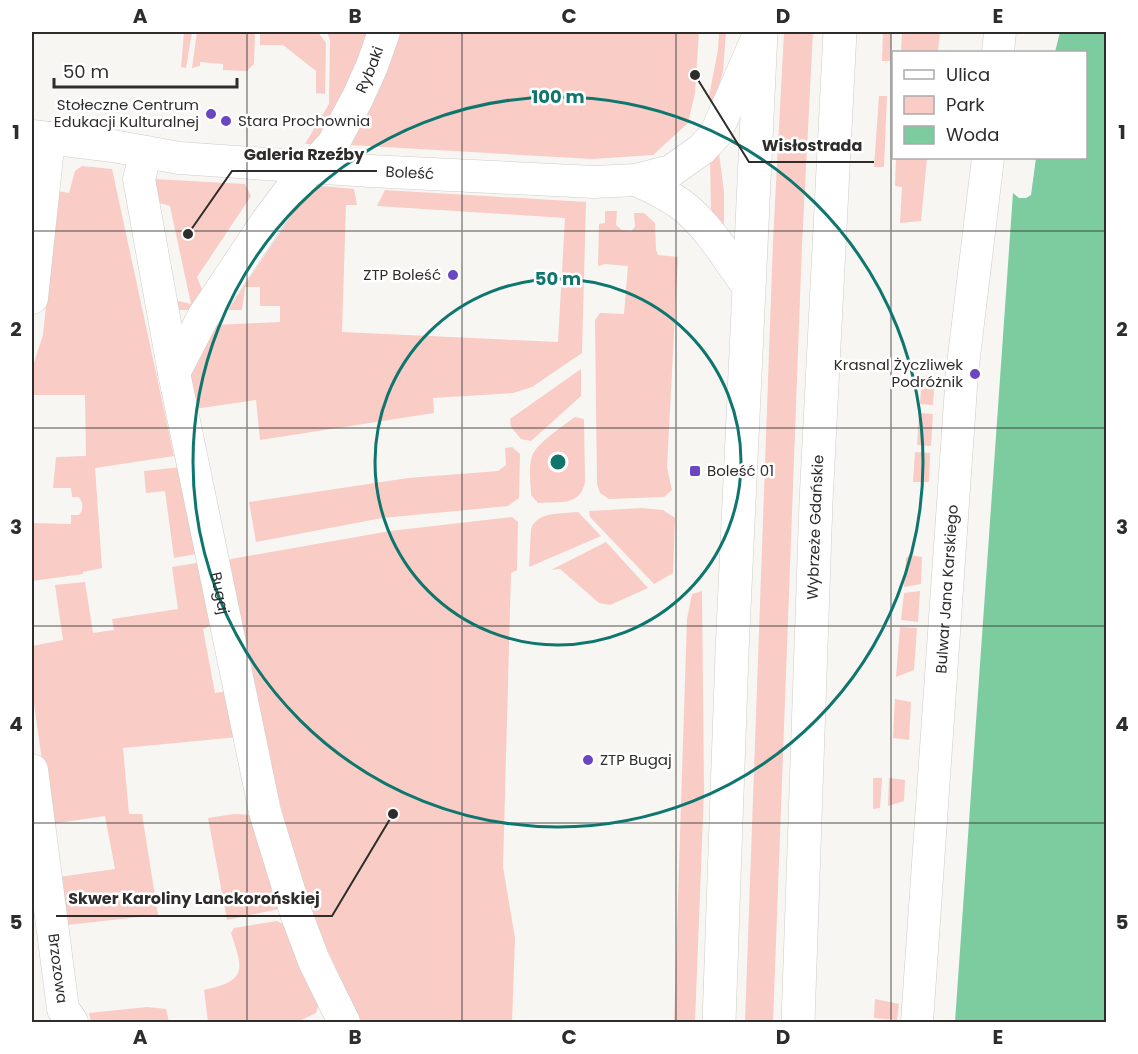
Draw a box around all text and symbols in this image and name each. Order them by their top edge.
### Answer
text: A [133,2,148,30]
text: B [348,2,362,30]
text: C [561,2,577,30]
text: D [776,2,790,30]
text: E [993,2,1003,30]
street label: Rybaki [350,43,388,96]
scale bar [54,51,237,89]
legend [892,51,1087,159]
text: 50 m [63,59,109,84]
text: Ulica [946,62,990,87]
text: 100 m [531,84,585,109]
text: Park [946,92,985,117]
place label: Stołeczne Centrum Edukacji Kulturalnej [54,94,199,132]
marker: Stołeczne Centrum Edukacji Kulturalnej [204,107,218,121]
place label: Stara Prochownia [238,110,370,131]
marker: Stara Prochownia [219,114,233,128]
text: 1 [12,118,20,146]
text: 1 [1118,118,1126,146]
text: Woda [946,122,999,147]
callout: Wisłostrada [749,128,874,162]
text: Wisłostrada [762,134,862,157]
callout: Galeria Rzeźby [232,137,377,171]
text: Galeria Rzeźby [244,143,365,166]
street label: Boleść [385,161,435,184]
place label: ZTP Boleść [363,264,441,285]
text: 50 m [535,266,581,291]
marker: ZTP Boleść [446,268,460,282]
text: 2 [10,315,22,343]
text: 2 [1116,315,1128,343]
place label: Krasnal Życzliwek Podróżnik [834,354,963,392]
marker: Krasnal Życzliwek Podróżnik [968,367,982,381]
centre of rings [548,452,568,472]
street label: Wybrzeże Gdańskie [802,454,828,600]
place label: Boleść 01 [707,460,774,481]
marker: Boleść 01 [688,464,702,478]
street label: Bulwar Jana Karskiego [930,504,963,674]
text: 3 [10,513,22,541]
text: 3 [1116,513,1128,541]
street label: Bugaj [206,570,235,616]
text: 4 [9,710,23,738]
text: 4 [1115,710,1129,738]
place label: ZTP Bugaj [600,749,672,770]
marker: ZTP Bugaj [581,753,595,767]
callout: Skwer Karoliny Lanckorońskiej [56,882,332,916]
text: Skwer Karoliny Lanckorońskiej [68,887,320,910]
text: 5 [10,908,23,936]
text: 5 [1116,908,1129,936]
street label: Brzozowa [43,932,73,1004]
text: A [133,1023,148,1051]
text: B [348,1023,362,1051]
text: C [561,1023,577,1051]
text: D [776,1023,790,1051]
text: E [993,1023,1003,1051]

